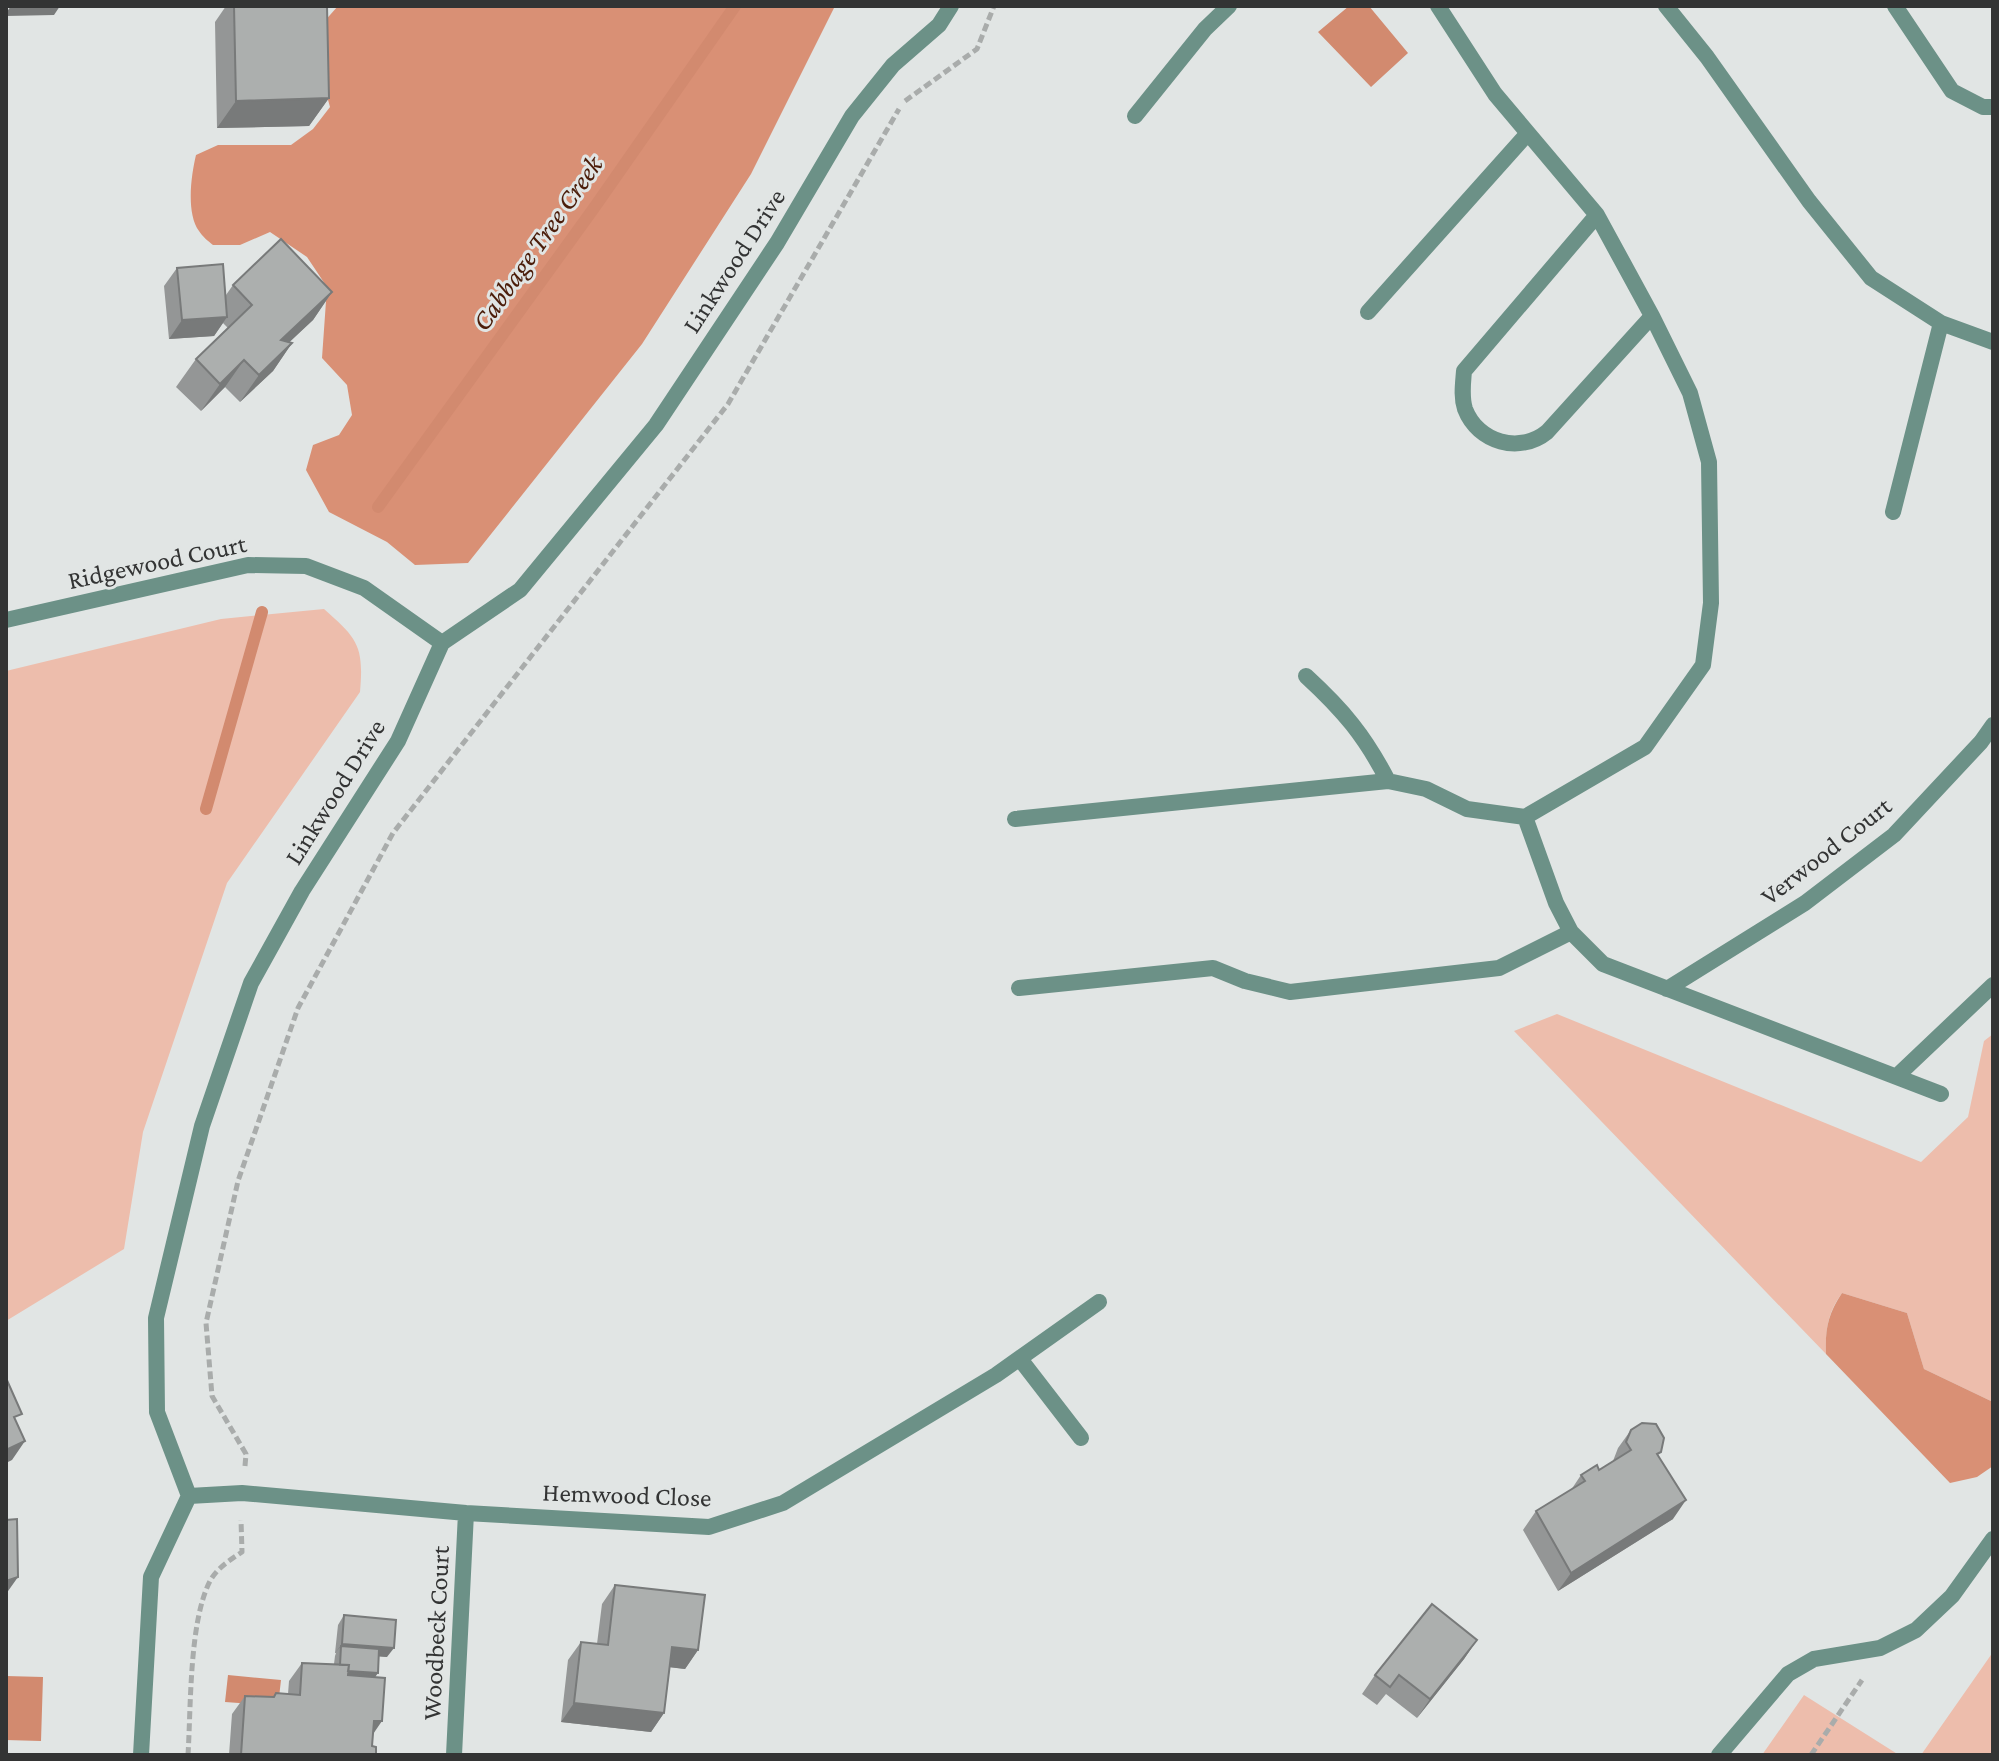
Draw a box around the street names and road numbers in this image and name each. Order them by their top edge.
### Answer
street label: Linkwood Drive [677,184,791,338]
street label: Ridgewood Court [65,529,249,595]
street label: Linkwood Drive [279,714,391,870]
street label: Verwood Court [1755,791,1897,911]
street label: Hemwood Close [542,1478,712,1512]
street label: Woodbeck Court [417,1545,455,1721]

